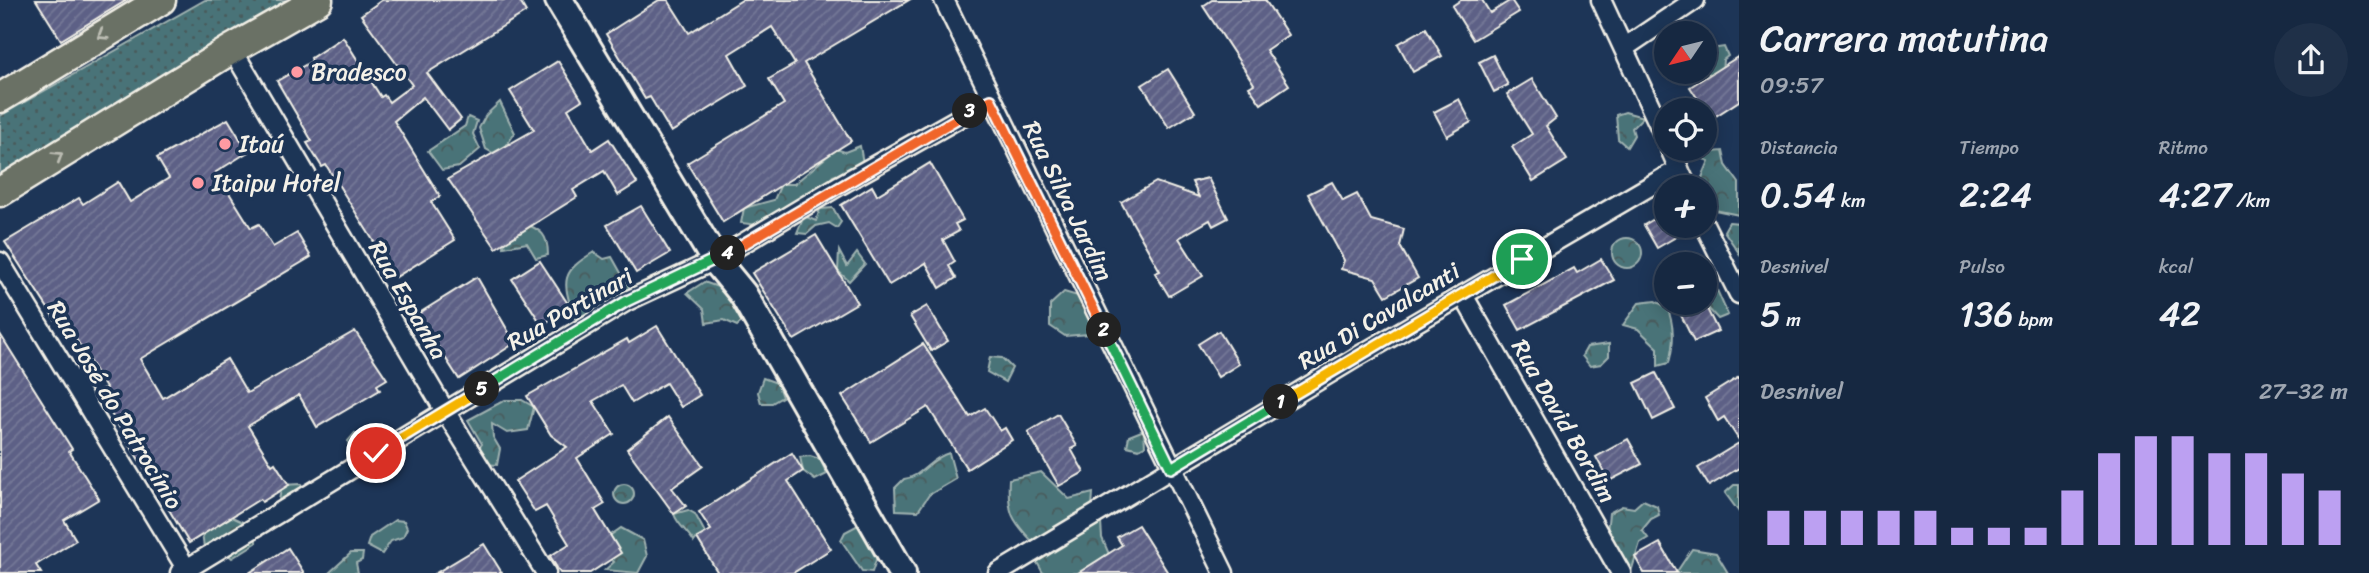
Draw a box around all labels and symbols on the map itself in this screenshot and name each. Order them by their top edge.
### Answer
north arrow [1654,21,1717,84]
one-way arrow [97,27,110,40]
place label: Bradesco [311,51,407,93]
marker: Bradesco [289,64,305,80]
pin: 3 [953,94,988,128]
street label: Rua Silva Jardim [1011,113,1125,289]
place label: Itaú [238,123,284,165]
marker: Itaú [217,136,233,152]
one-way arrow [51,151,64,164]
place label: Itaipu Hotel [211,162,342,204]
marker: Itaipu Hotel [190,175,206,191]
pin [1492,229,1552,289]
street label: Rua Espanha [357,232,459,368]
pin: 4 [710,236,746,270]
street label: Rua Di Cavalcanti [1290,250,1470,381]
street label: Rua Portinari [499,256,642,362]
street label: Rua José do Patrocínio [36,292,194,518]
pin: 2 [1086,312,1122,348]
street label: Rua David Bordim [1500,331,1628,511]
pin: 5 [464,372,500,406]
pin: 1 [1264,384,1298,420]
pin [346,423,406,483]

